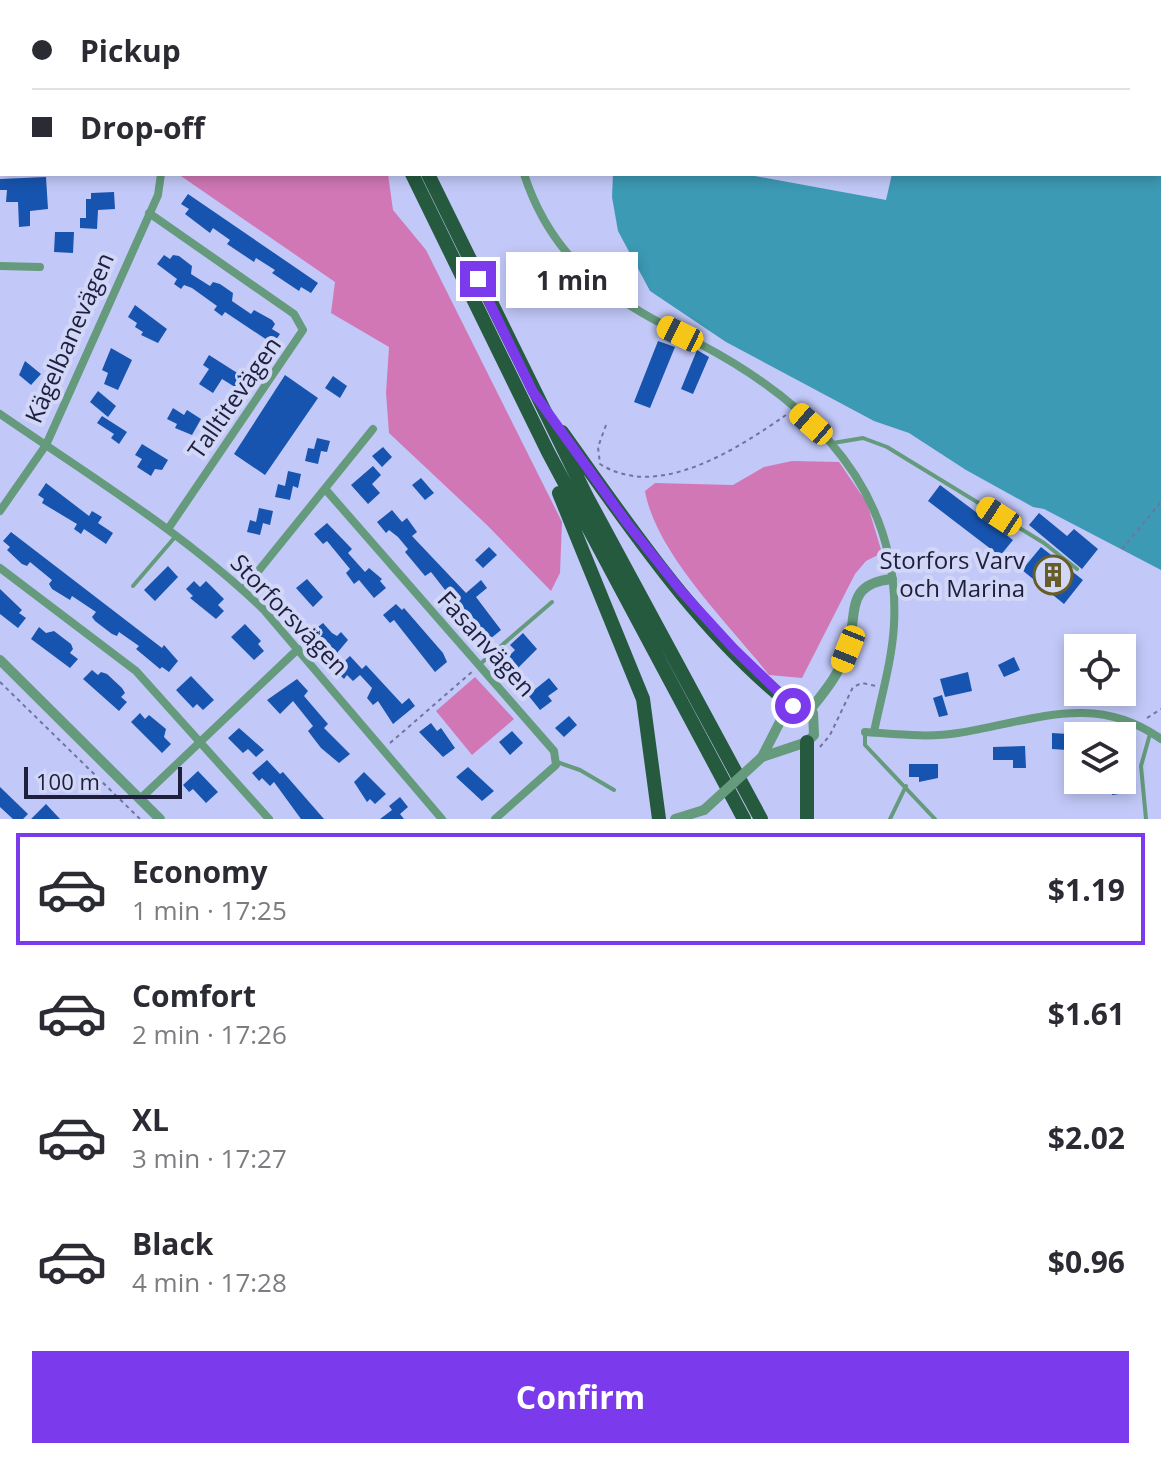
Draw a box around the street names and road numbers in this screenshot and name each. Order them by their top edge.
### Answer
street label: Kägelbanevägen [16,247,121,428]
street label: Talltitevägen [180,330,288,465]
street label: Storforsvägen [224,546,356,682]
street label: Fasanvägen [431,583,543,703]

